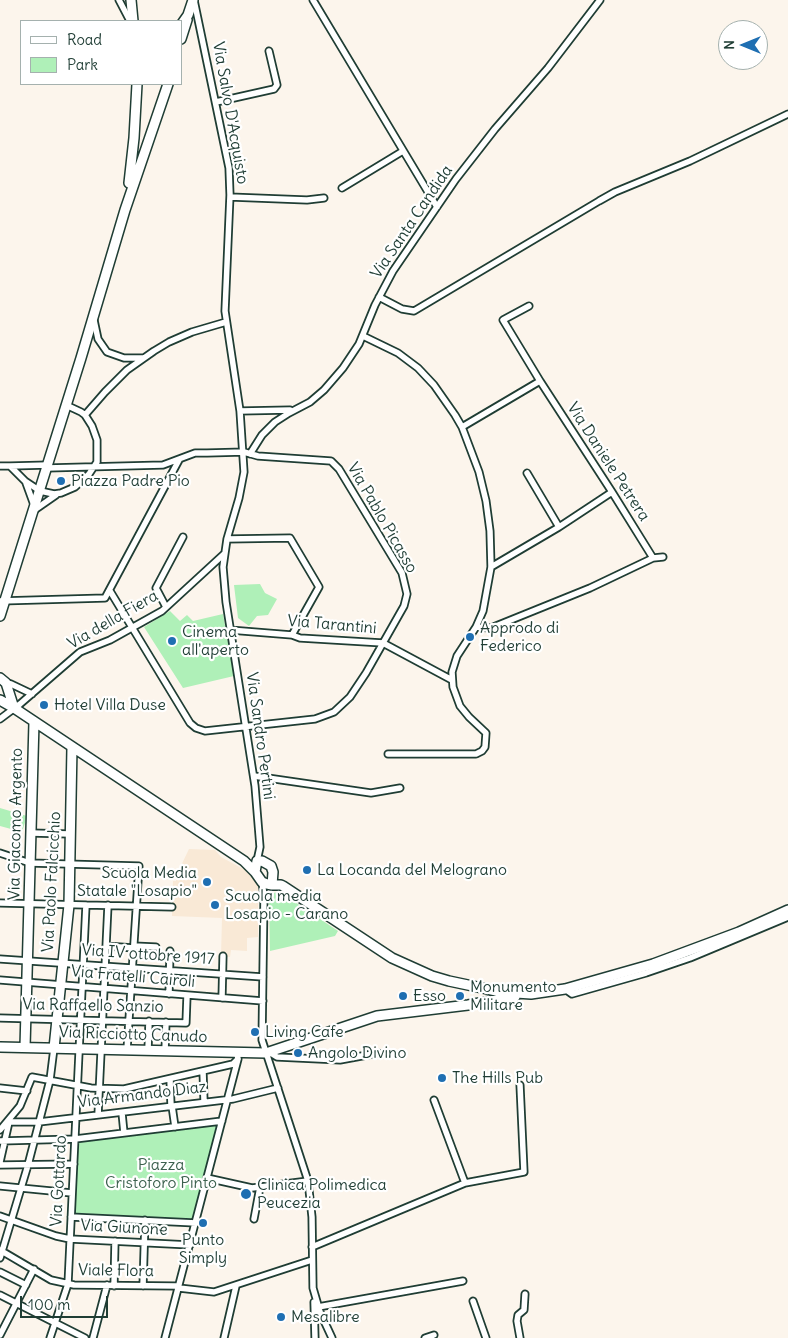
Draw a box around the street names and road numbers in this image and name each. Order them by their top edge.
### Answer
street label: Via Salvo D'Acquisto [208,40,252,186]
street label: Via Santa Candida [367,162,457,282]
street label: Via Daniele Petrera [562,399,654,525]
street label: Via Pablo Picasso [343,459,421,577]
street label: Via della Fiera [64,586,162,654]
street label: Via Tarantini [287,612,377,638]
street label: Via Sandro Pertini [242,671,278,801]
street label: Via Giacomo Argento [5,748,27,900]
street label: Via Paolo Falcicchio [39,811,65,953]
street label: Via IV ottobre 1917 [81,941,215,969]
street label: Via Fratelli Cairoli [70,962,196,992]
street label: Via Raffaello Sanzio [22,995,164,1017]
street label: Via Ricciotto Canudo [58,1023,208,1047]
street label: Via Armando Diaz [76,1078,208,1112]
street label: Via Gottardo [47,1135,71,1227]
street label: Via Giunone [80,1216,168,1240]
street label: Viale Flora [78,1261,154,1281]

